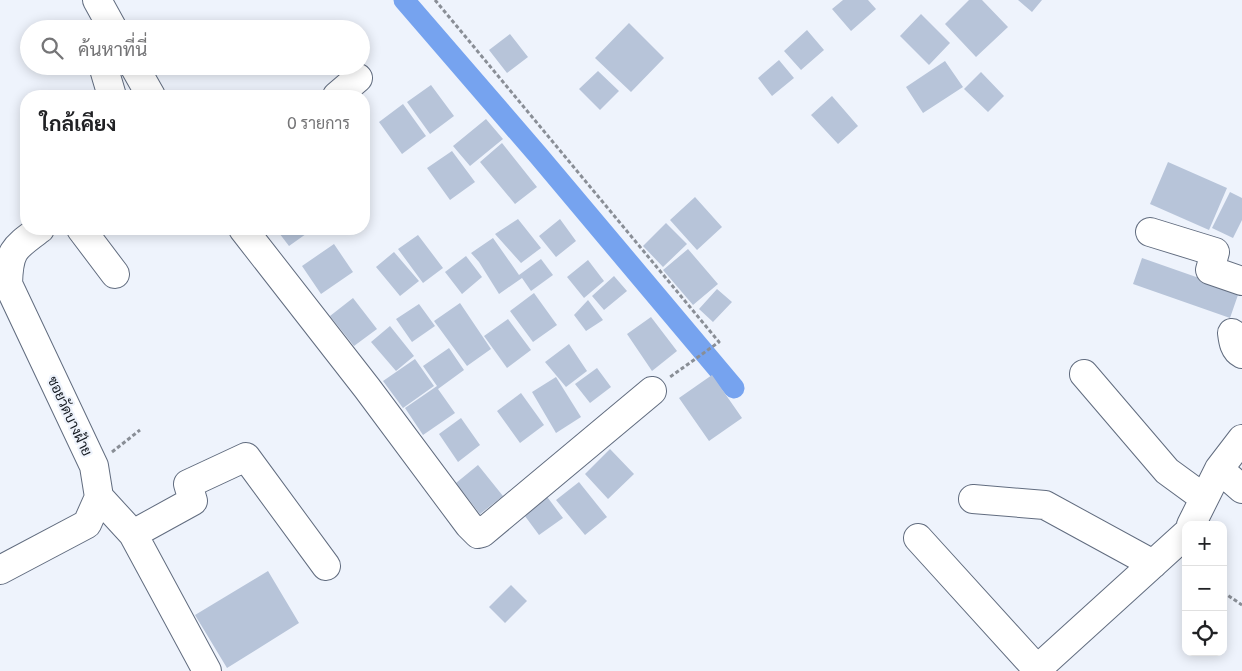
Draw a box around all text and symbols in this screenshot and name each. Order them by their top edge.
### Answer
search box [20,20,370,75]
icon: search [38,34,66,62]
text: ค้นหาที่นี่ [78,38,147,60]
text: ใกล้เคียง [40,111,116,136]
text: 0 รายการ [287,114,350,133]
street label: ซอยวัดบางฝ้าย [45,373,96,458]
map controls [1182,521,1227,656]
button: + [1182,521,1227,566]
button: − [1182,566,1227,611]
button: locate [1182,611,1227,656]

